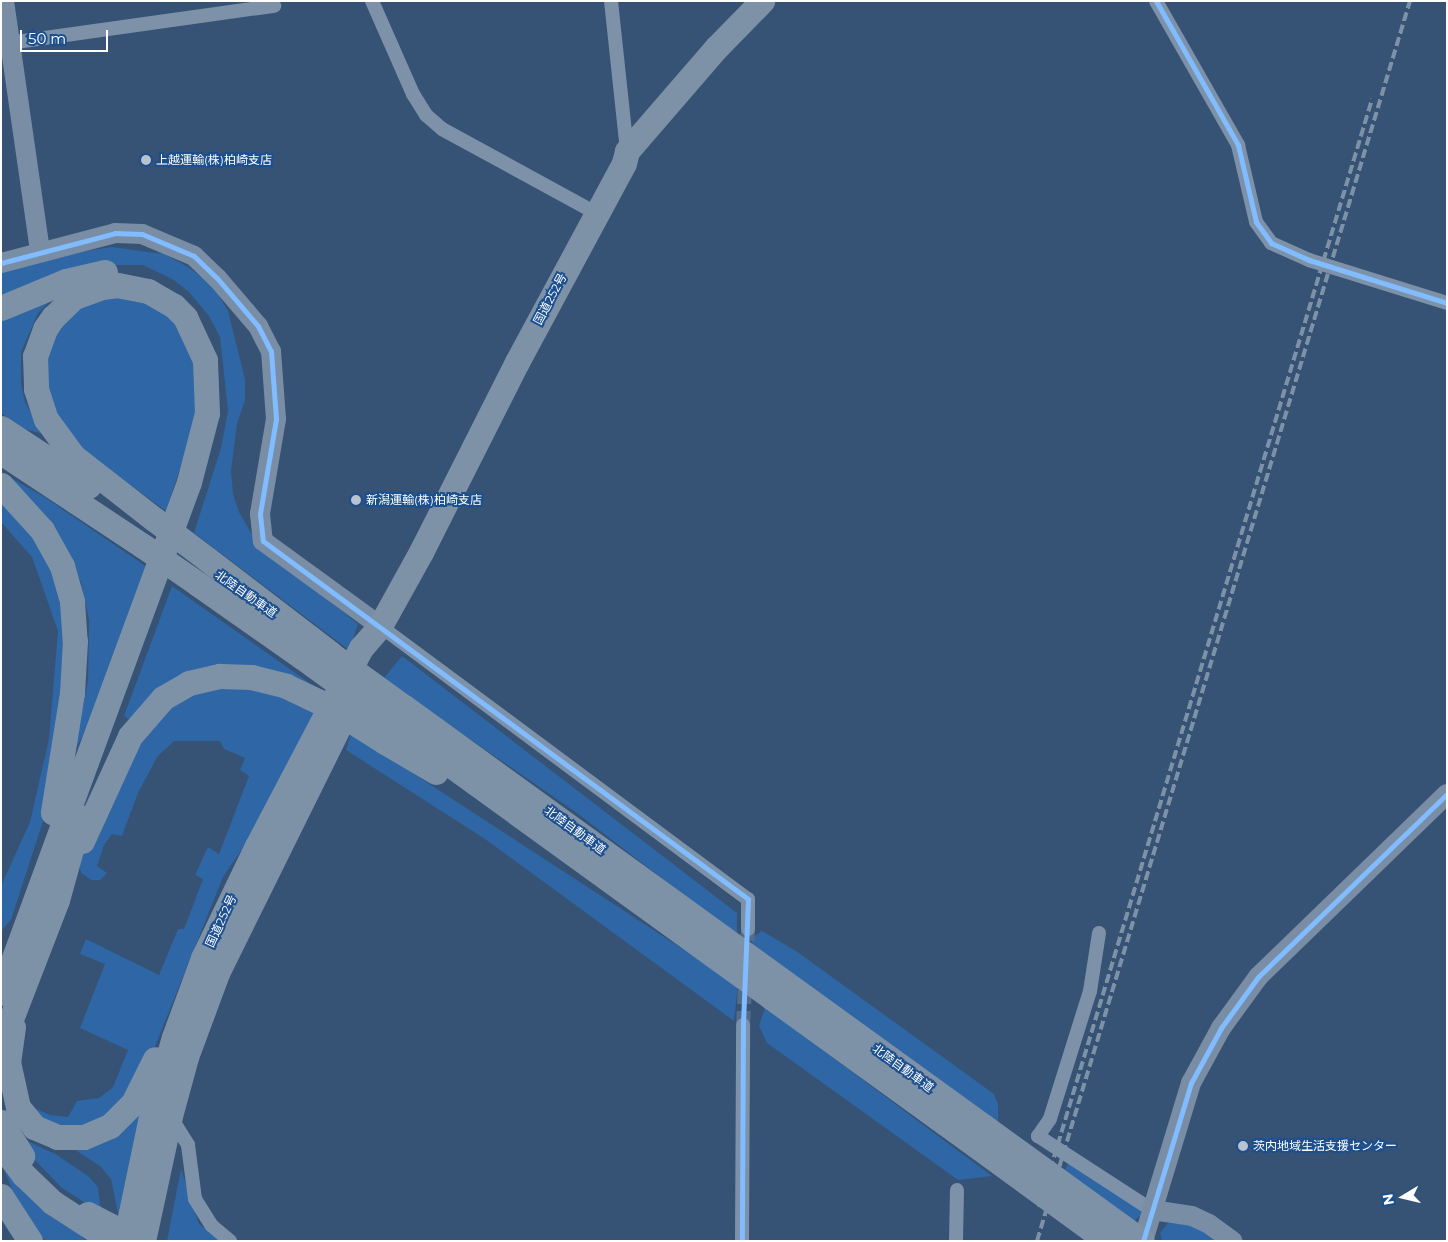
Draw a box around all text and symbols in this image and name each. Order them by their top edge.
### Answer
scale bar [22,20,110,52]
text: 50 m [28,29,66,48]
place label: 上越運輸(株)柏崎支店 [156,153,272,167]
marker: 上越運輸(株)柏崎支店 [140,154,152,166]
street label: 国道252号 [530,271,570,327]
place label: 新潟運輸(株)柏崎支店 [366,493,482,507]
marker: 新潟運輸(株)柏崎支店 [350,494,362,506]
street label: 北陸自動車道 [212,567,280,621]
street label: 北陸自動車道 [542,803,608,857]
street label: 国道252号 [203,892,239,950]
street label: 北陸自動車道 [870,1041,936,1095]
place label: 茨内地域生活支援センター [1253,1139,1397,1153]
marker: 茨内地域生活支援センター [1237,1140,1249,1152]
north arrow [1378,1172,1428,1222]
text: N [1378,1192,1398,1206]

